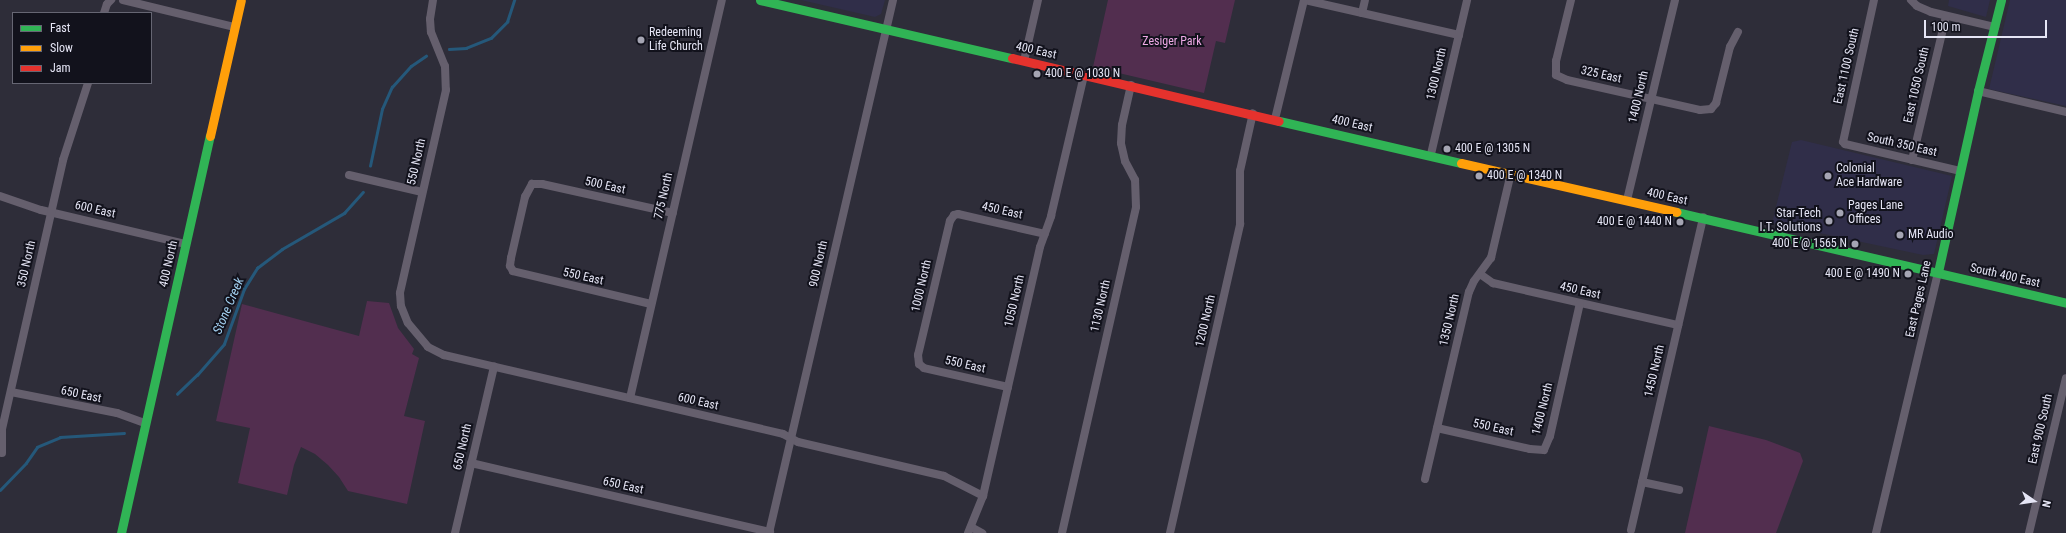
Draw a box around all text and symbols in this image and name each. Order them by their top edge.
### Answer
legend [12,12,152,84]
scale bar [1926,12,2049,38]
text: 100 m [1931,20,1961,34]
text: Fast [50,21,70,35]
place label: Redeeming Life Church [649,26,703,54]
street label: East 1100 South [1831,27,1863,105]
marker: Redeeming Life Church [636,35,646,45]
park label: Zesiger Park [1142,35,1202,49]
street label: 400 East [1014,39,1058,63]
text: Slow [50,41,73,55]
street label: 1300 North [1424,46,1450,102]
street label: East 1050 South [1901,46,1933,124]
text: Jam [50,61,71,75]
street label: 325 East [1579,63,1623,87]
place label: 400 E @ 1030 N [1045,67,1120,81]
marker: 400 E @ 1030 N [1032,69,1042,79]
street label: 1400 North [1626,69,1652,125]
street label: 400 East [1330,112,1374,136]
street label: South 350 East [1866,130,1938,160]
street label: 550 North [405,137,429,187]
place label: 400 E @ 1305 N [1455,142,1530,156]
marker: 400 E @ 1305 N [1442,144,1452,154]
place label: Colonial Ace Hardware [1836,162,1902,190]
place label: 400 E @ 1340 N [1487,169,1562,183]
street label: 775 North [652,171,676,221]
marker: 400 E @ 1340 N [1474,171,1484,181]
marker: Colonial Ace Hardware [1823,171,1833,181]
street label: 500 East [583,174,627,198]
street label: 400 East [1645,185,1689,209]
street label: 600 East [73,198,117,222]
street label: 450 East [980,199,1024,223]
place label: Pages Lane Offices [1848,199,1903,227]
place label: Star-Tech I.T. Solutions [1760,207,1821,235]
marker: Pages Lane Offices [1835,208,1845,218]
place label: 400 E @ 1440 N [1597,215,1672,229]
marker: Star-Tech I.T. Solutions [1824,216,1834,226]
marker: 400 E @ 1440 N [1675,217,1685,227]
place label: MR Audio [1908,228,1954,242]
marker: MR Audio [1895,230,1905,240]
place label: 400 E @ 1565 N [1772,237,1847,251]
street label: 350 North [15,239,39,289]
street label: 400 North [157,239,181,289]
street label: 900 North [807,239,831,289]
marker: 400 E @ 1565 N [1850,239,1860,249]
street label: 1000 North [909,258,935,314]
street label: East Pages Lane [1903,259,1935,339]
street label: South 400 East [1969,261,2041,291]
street label: 550 East [561,265,605,289]
place label: 400 E @ 1490 N [1825,267,1900,281]
marker: 400 E @ 1490 N [1903,269,1913,279]
street label: 1050 North [1002,273,1028,329]
water label: Stone Creek [210,275,248,337]
street label: 1130 North [1088,278,1114,334]
street label: 450 East [1558,279,1602,303]
street label: 1350 North [1437,292,1463,348]
street label: 1200 North [1193,293,1219,349]
street label: 1450 North [1642,343,1668,399]
street label: 550 East [943,353,987,377]
street label: 1400 North [1530,381,1556,437]
street label: 650 East [59,384,103,406]
street label: 600 East [676,390,720,414]
street label: East 900 South [2026,393,2056,465]
street label: 550 East [1471,416,1515,440]
street label: 650 North [451,422,475,472]
street label: 650 East [601,474,645,498]
north arrow [2014,481,2054,521]
text: N [2039,499,2053,509]

